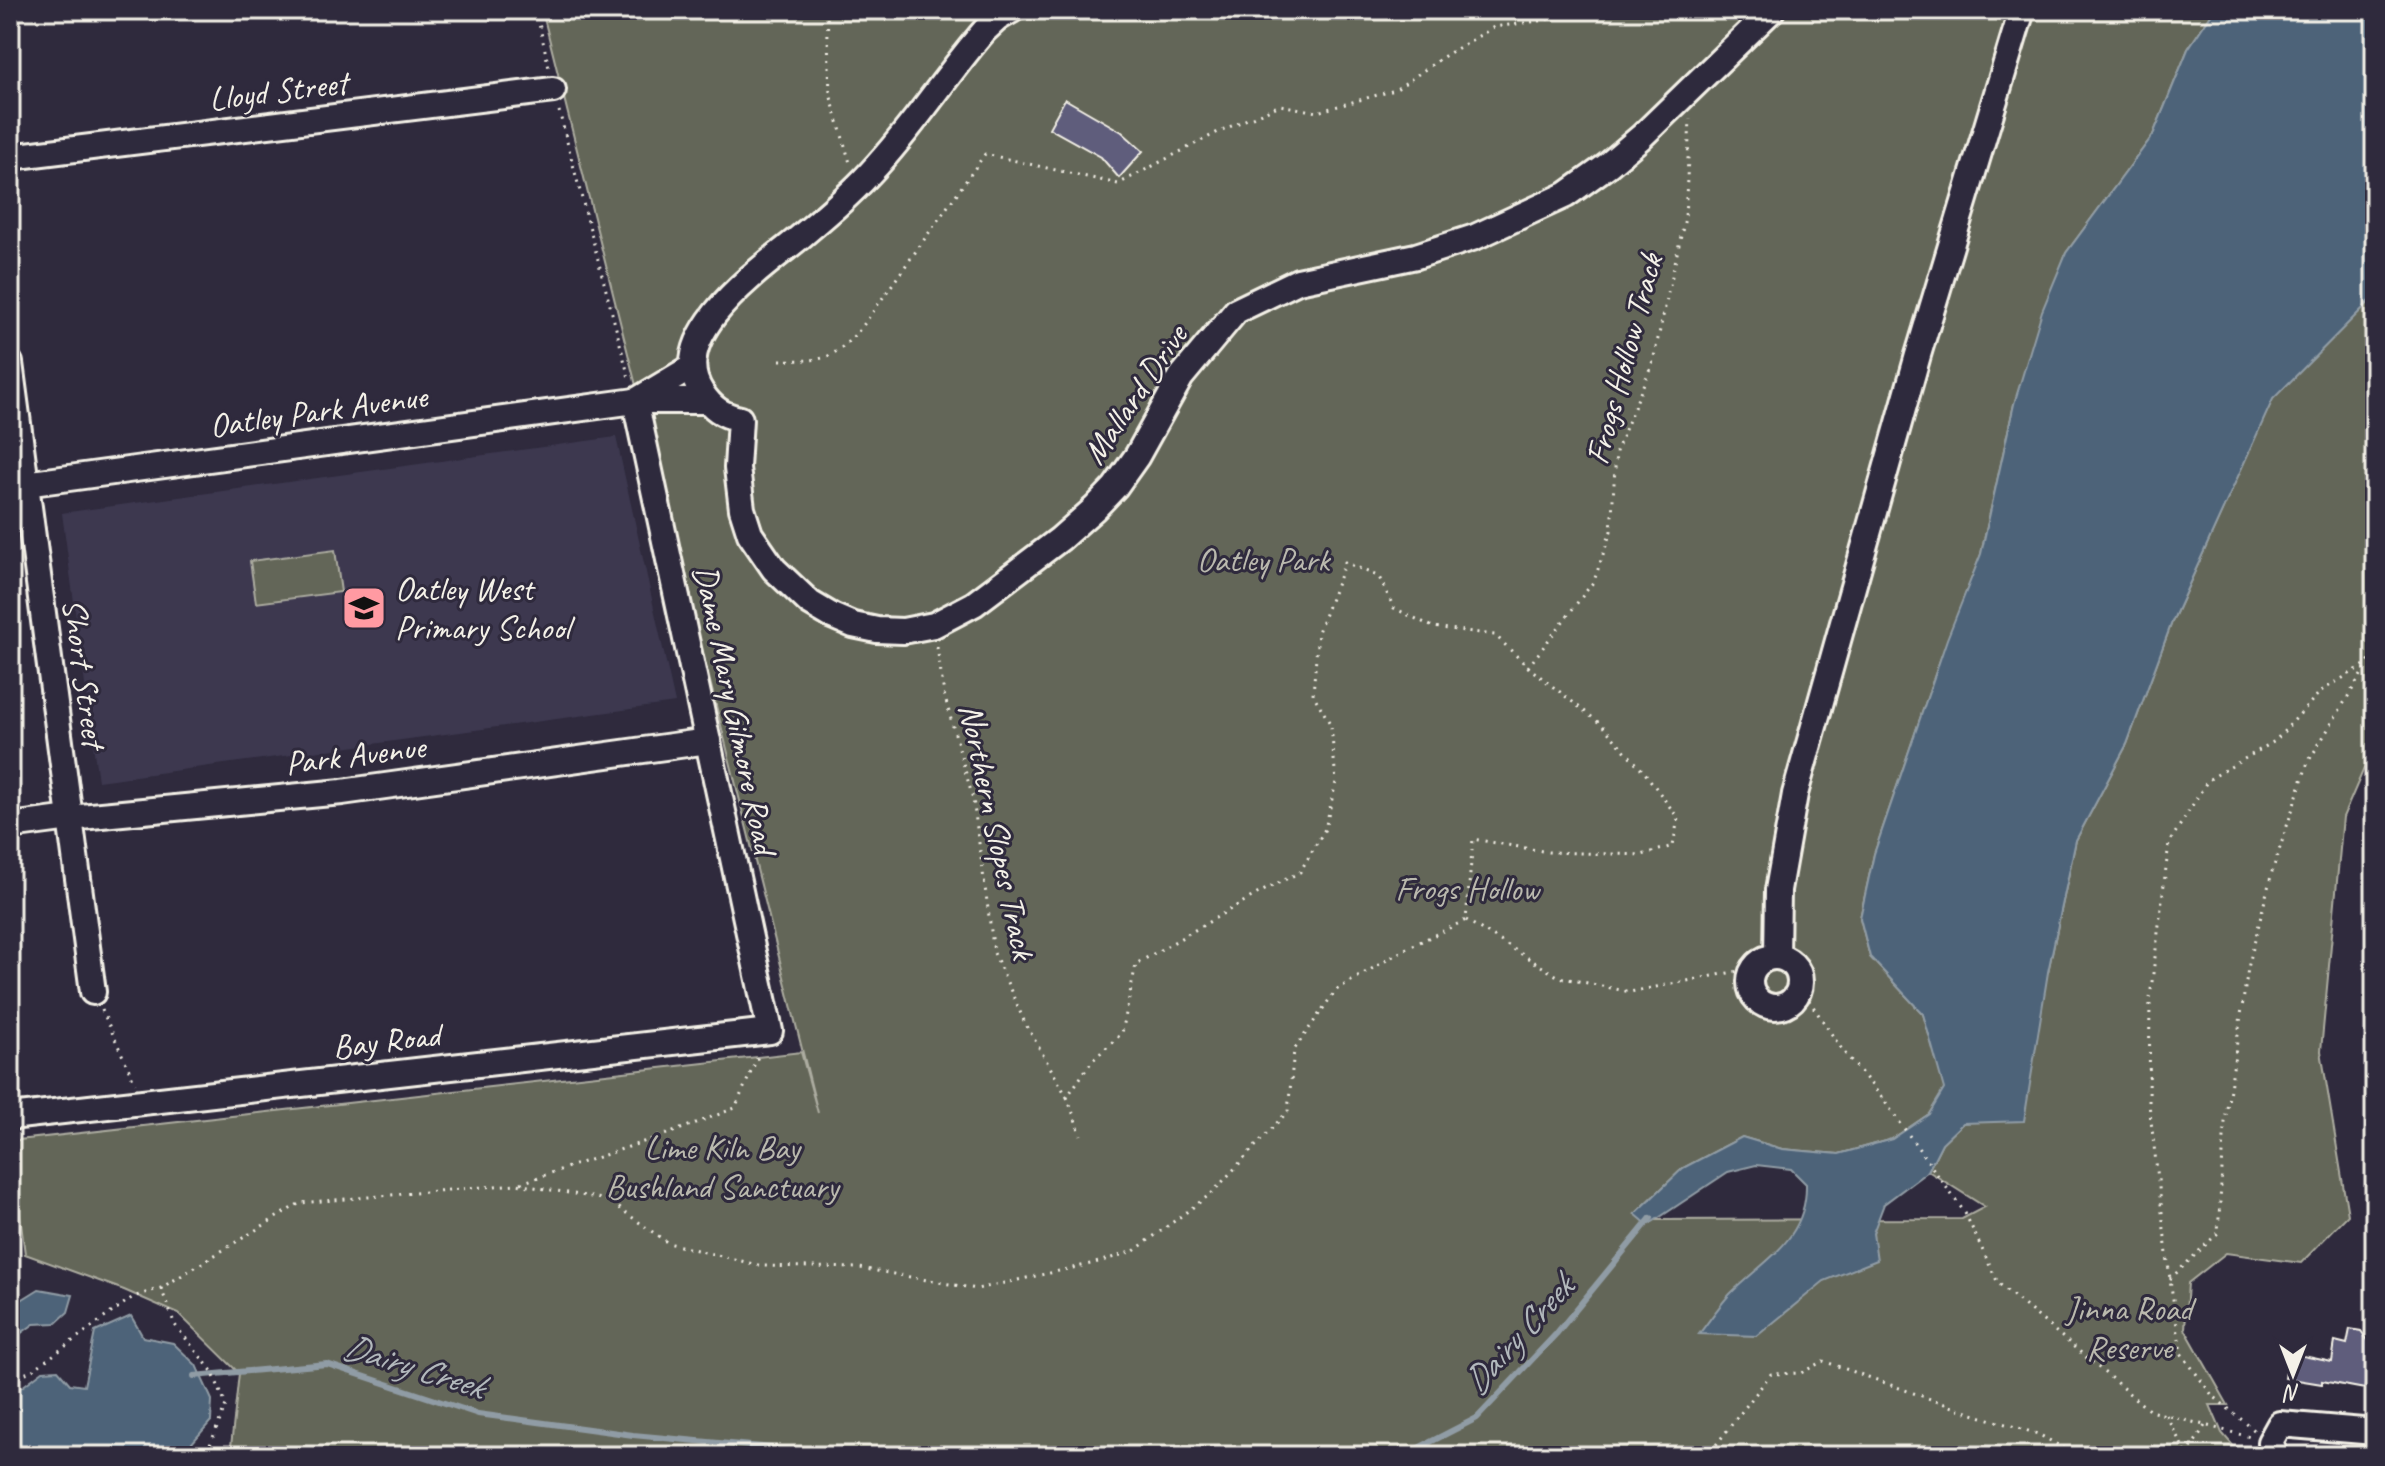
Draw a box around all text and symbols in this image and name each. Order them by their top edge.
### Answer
street label: Lloyd Street [206,60,354,120]
street label: Frogs Hollow Track [1575,247,1673,469]
street label: Mallard Drive [1072,314,1198,472]
street label: Oatley Park Avenue [207,374,431,447]
park label: Oatley Park [1197,538,1332,581]
street label: Dame Mary Gilmore Road [684,561,788,862]
place label: Oatley West Primary School [395,567,576,649]
school or university icon: Oatley West Primary School [340,584,388,632]
street label: Short Street [53,596,117,755]
street label: Northern Slopes Track [949,699,1046,965]
street label: Park Avenue [283,724,430,784]
park label: Frogs Hollow [1395,867,1541,910]
street label: Bay Road [330,1012,448,1068]
park label: Lime Kiln Bay Bushland Sanctuary [606,1126,841,1208]
water label: Dairy Creek [1452,1261,1587,1404]
park label: Jinna Road Reserve [2064,1287,2197,1369]
water label: Dairy Creek [338,1323,495,1411]
north arrow [2253,1334,2333,1414]
text: N [2283,1379,2300,1407]

